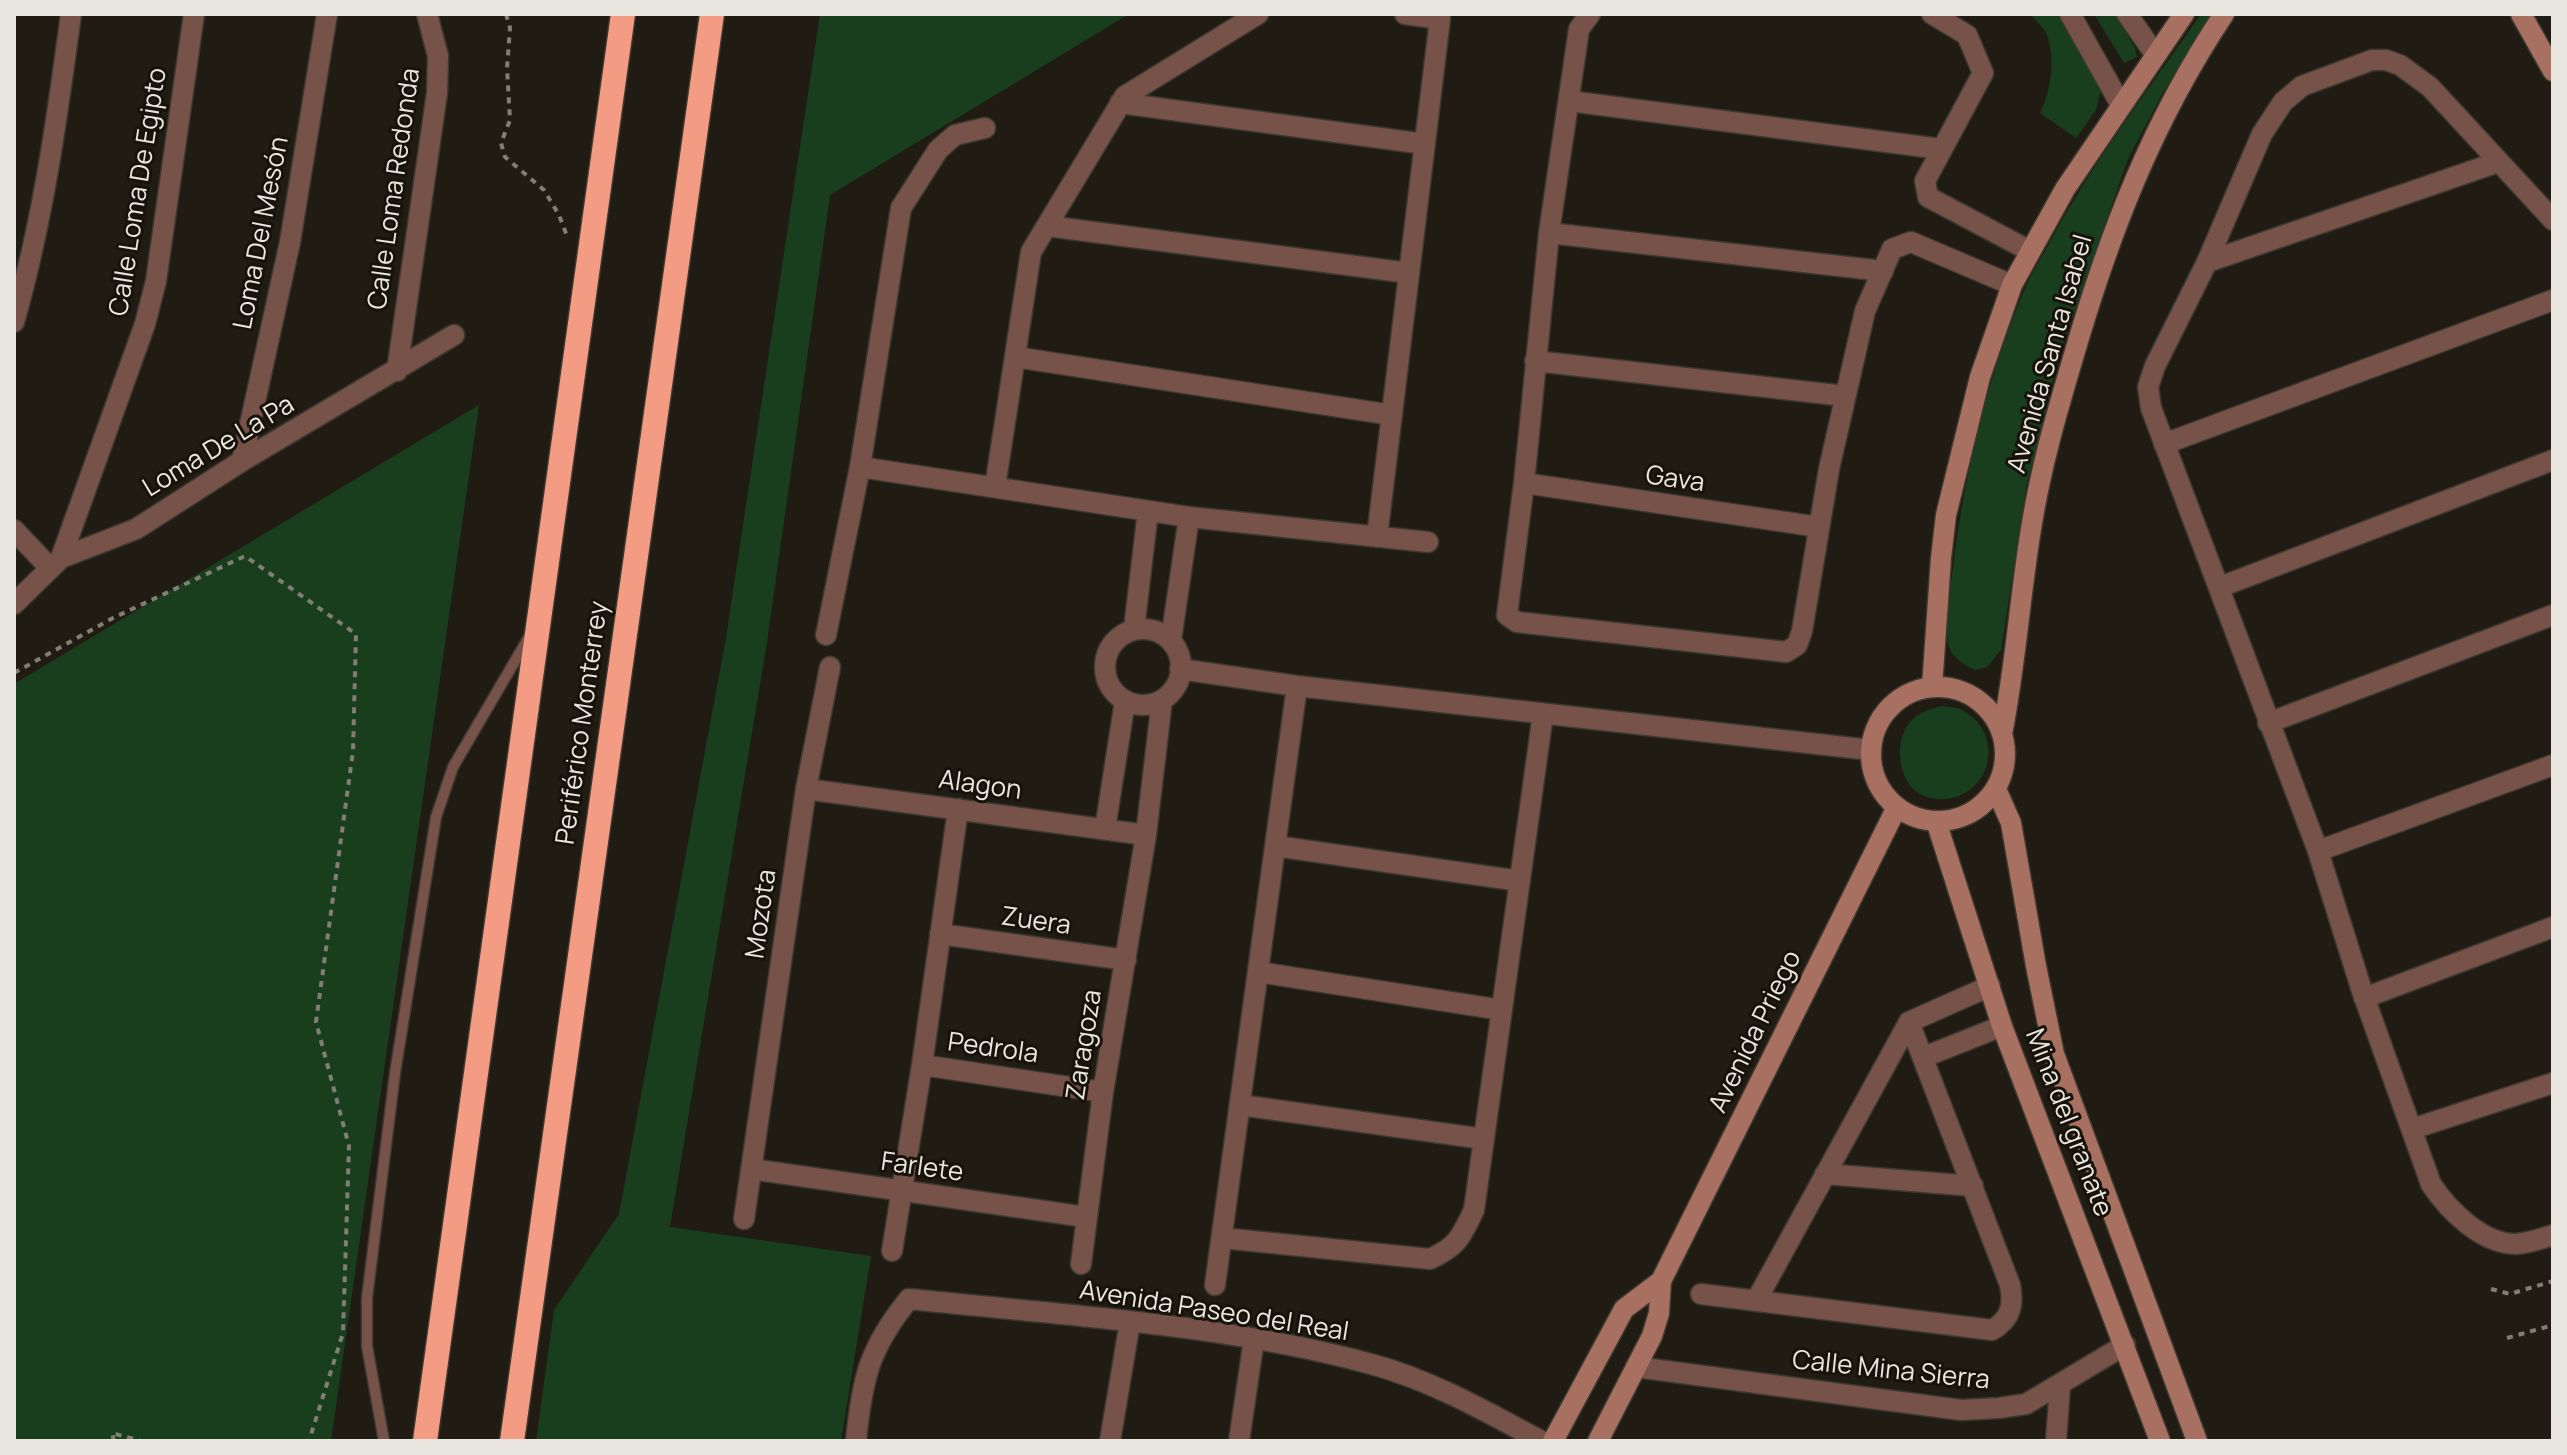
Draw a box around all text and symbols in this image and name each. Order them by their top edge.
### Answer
street label: Calle Loma De Egipto [104,66,174,318]
street label: Calle Loma Redonda [363,66,427,312]
street label: Loma Del Mesón [228,134,296,332]
street label: Avenida Santa Isabel [2002,231,2100,477]
street label: Loma De La Pa [138,390,300,504]
street label: Gava [1644,460,1706,500]
street label: Periférico Monterrey [550,599,616,847]
street label: Alagon [937,765,1023,807]
street label: Mozota [740,867,784,961]
street label: Zuera [999,902,1073,942]
street label: Avenida Priego [1703,946,1809,1118]
street label: Zaragoza [1061,988,1109,1102]
street label: Mina del granate [2018,1025,2118,1221]
street label: Pedrola [946,1027,1040,1071]
street label: Farlete [879,1147,965,1189]
street label: Avenida Paseo del Real [1077,1275,1351,1349]
street label: Calle Mina Sierra [1791,1345,1991,1397]

